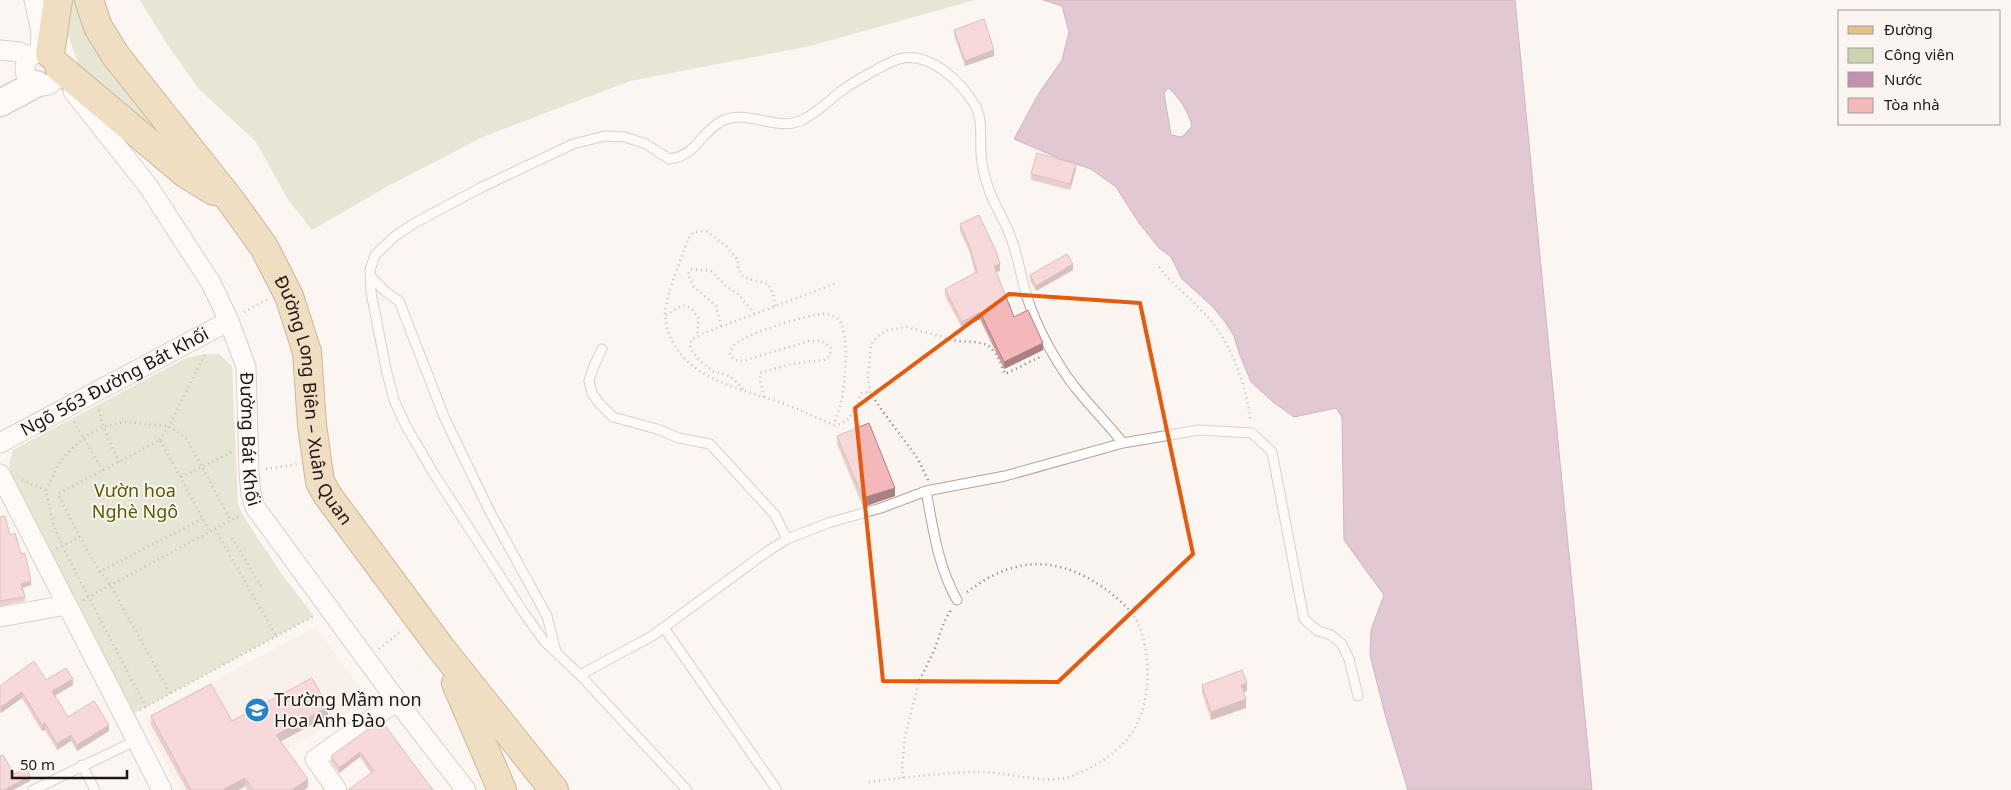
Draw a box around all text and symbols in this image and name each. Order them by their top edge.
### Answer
legend [1838,10,2001,125]
text: Đường [1884,19,1933,39]
text: Công viên [1884,44,1954,64]
text: Nước [1884,69,1922,89]
text: Tòa nhà [1884,94,1940,114]
street label: Đường Long Biên – Xuân Quan [269,271,358,529]
street label: Ngõ 563 Đường Bát Khối [16,321,213,441]
street label: Đường Bát Khối [235,372,267,509]
park label: Vườn hoa Nghè Ngô [92,478,178,523]
place label: Trường Mầm non Hoa Anh Đào [274,687,422,732]
school or university icon: Trường Mầm non Hoa Anh Đào [244,697,270,723]
scale bar [12,748,128,780]
text: 50 m [20,754,55,774]

